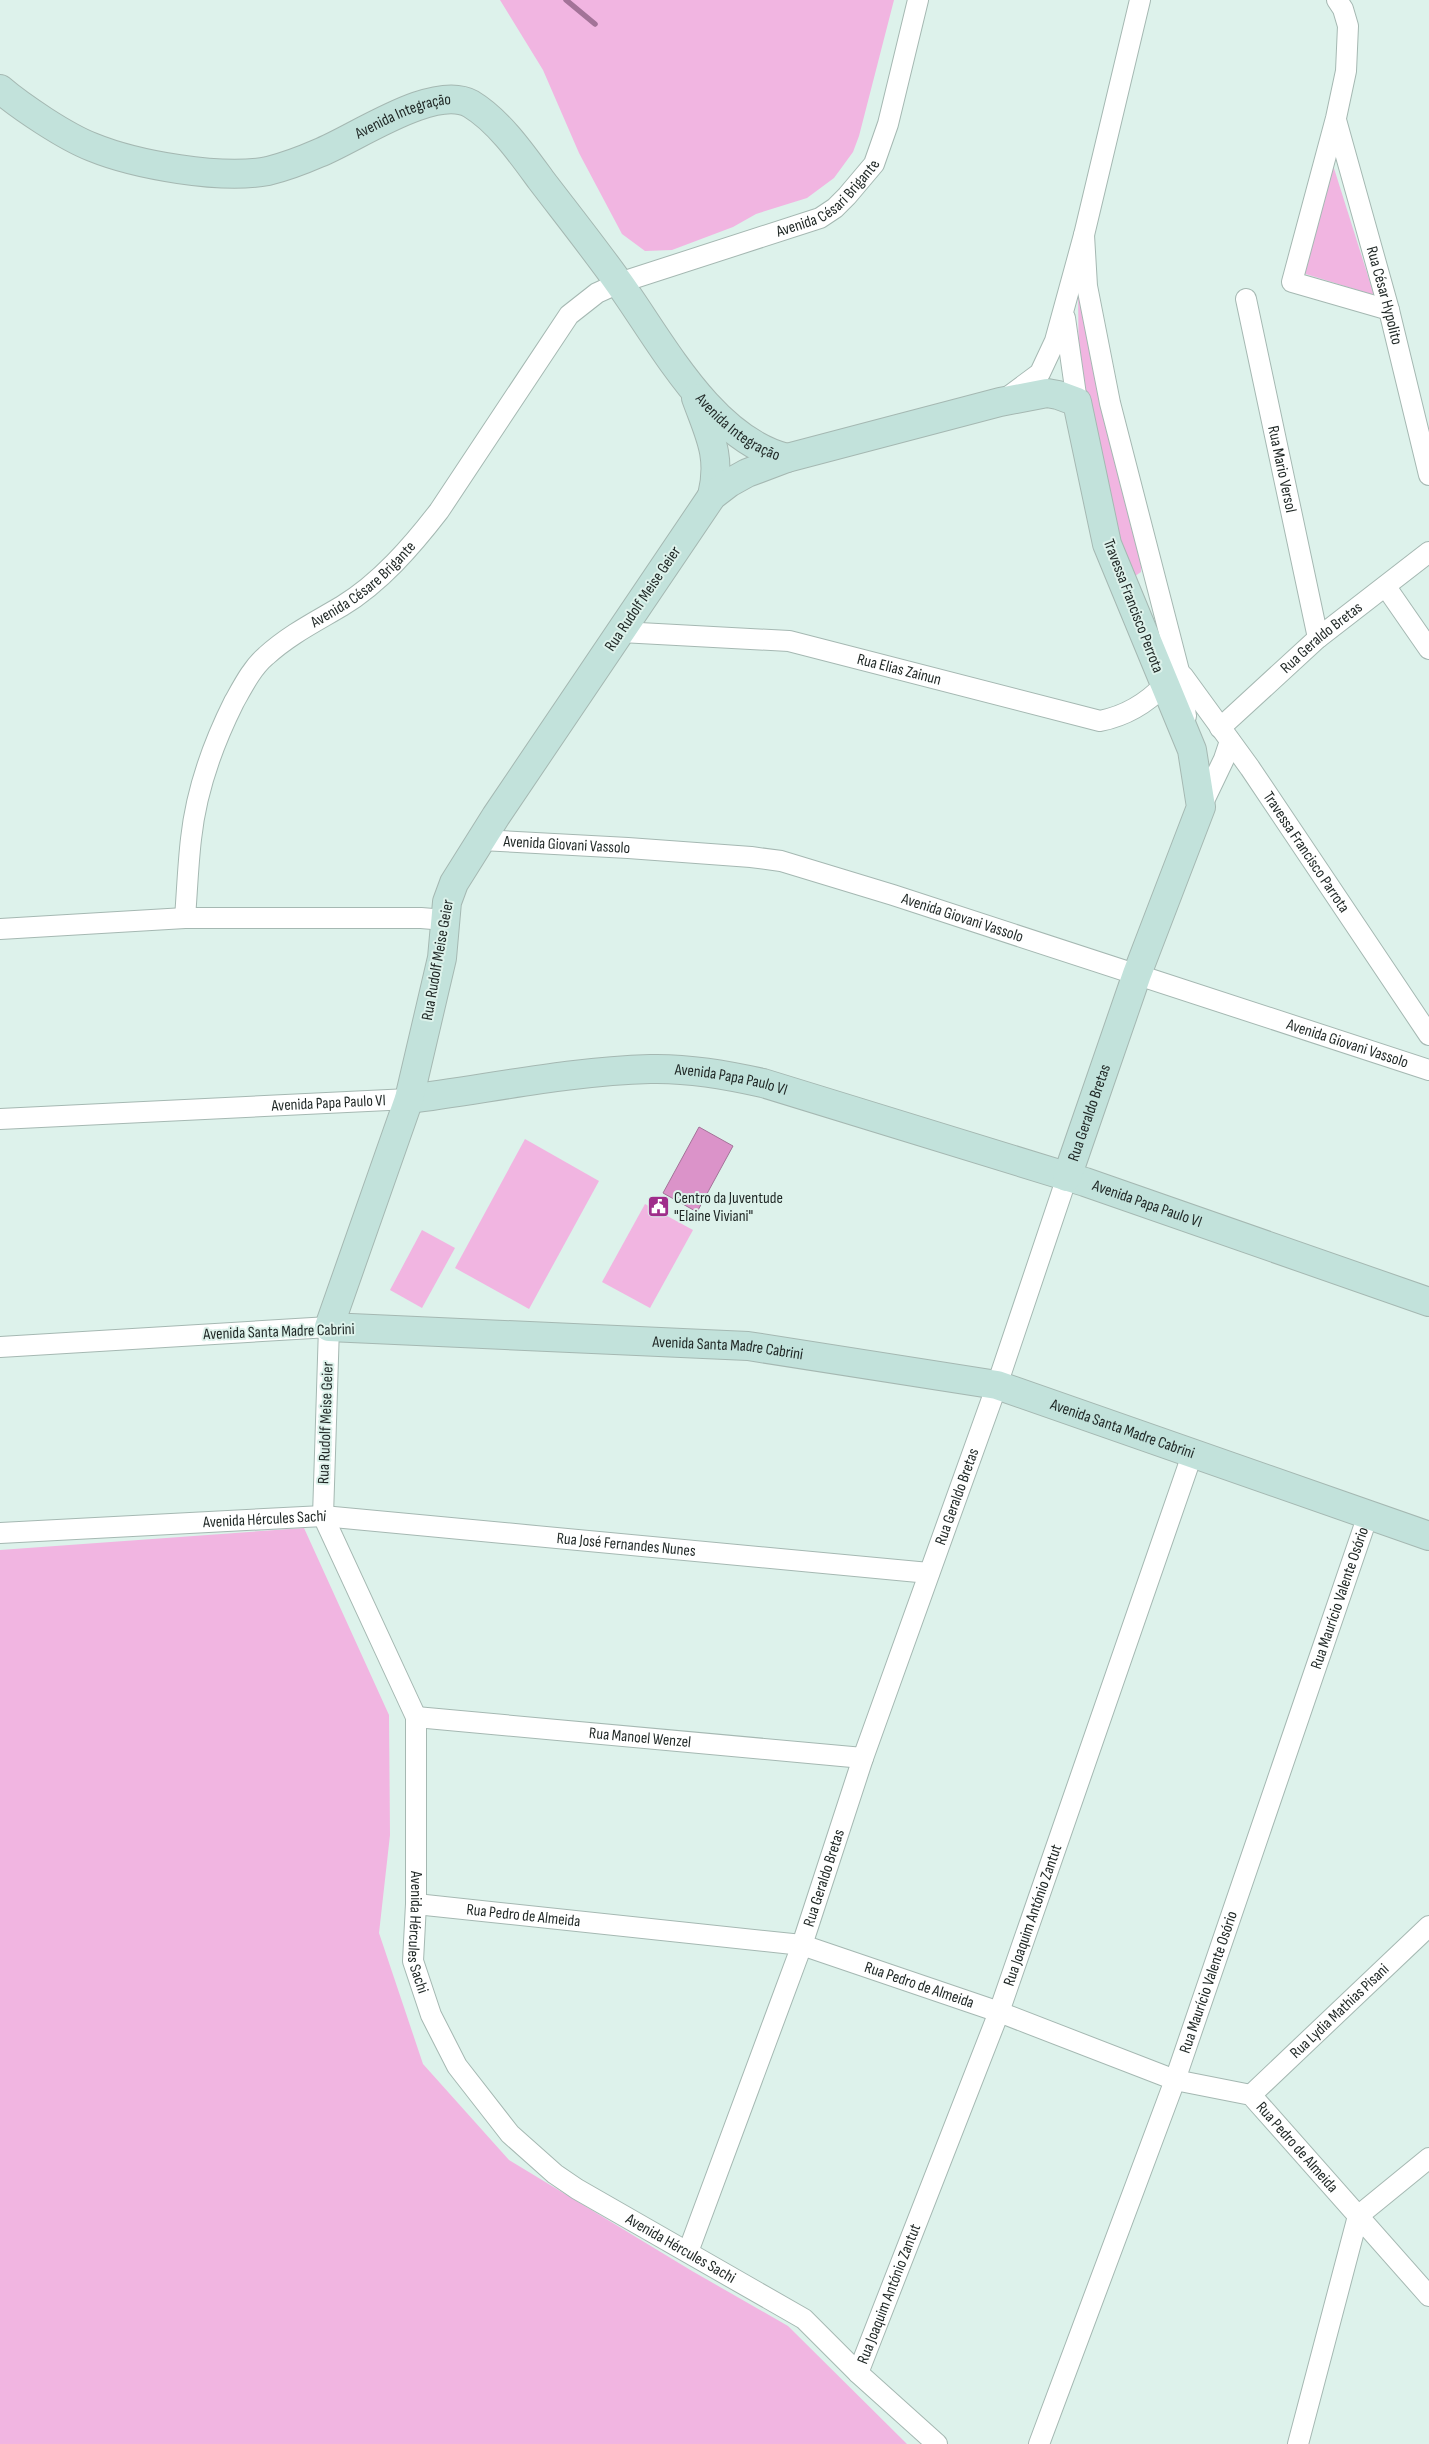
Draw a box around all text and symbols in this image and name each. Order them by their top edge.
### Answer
street label: Avenida Integração [351,90,451,144]
street label: Avenida Césari Brigante [773,158,884,241]
street label: Rua César Hypolito [1362,244,1407,347]
street label: Avenida Integração [691,389,783,465]
street label: Rua Mario Versol [1264,424,1301,514]
street label: Travessa Francisco Perrota [1099,536,1167,676]
street label: Avenida Césare Brigante [306,537,420,632]
street label: Rua Rudolf Meise Geier [601,543,685,655]
street label: Rua Geraldo Bretas [1276,598,1366,677]
street label: Rua Elias Zainun [855,649,943,689]
street label: Travessa Francisco Parrota [1259,788,1354,916]
street label: Avenida Giovani Vassolo [502,832,631,858]
street label: Avenida Giovani Vassolo [898,889,1026,946]
street label: Rua Rudolf Meise Geier [418,898,458,1022]
street label: Avenida Giovani Vassolo [1283,1014,1411,1072]
street label: Avenida Papa Paulo VI [673,1060,790,1099]
street label: Rua Geraldo Bretas [1064,1062,1115,1164]
street label: Avenida Papa Paulo VI [270,1091,386,1115]
street label: Avenida Papa Paulo VI [1089,1176,1205,1232]
place label: Centro da Juventude "Elaine Viviani" [674,1189,783,1226]
public building icon: Centro da Juventude "Elaine Viviani" [646,1195,670,1219]
street label: Avenida Santa Madre Cabrini [202,1320,355,1344]
street label: Avenida Santa Madre Cabrini [651,1332,805,1364]
street label: Rua Rudolf Meise Geier [314,1361,338,1484]
street label: Avenida Santa Madre Cabrini [1047,1395,1197,1463]
street label: Rua Geraldo Bretas [931,1445,983,1547]
street label: Avenida Hércules Sachi [201,1506,327,1532]
street label: Rua Maurício Valente Osório [1307,1524,1373,1671]
street label: Rua José Fernandes Nunes [556,1529,697,1561]
street label: Rua Manoel Wenzel [588,1723,692,1752]
street label: Rua Geraldo Bretas [799,1827,849,1929]
street label: Rua Joaquim António Zantut [999,1842,1066,1989]
street label: Avenida Hércules Sachi [403,1870,433,1996]
street label: Rua Pedro de Almeida [465,1900,581,1931]
street label: Rua Maurício Valente Osório [1175,1909,1241,2056]
street label: Rua Pedro de Almeida [862,1957,977,2012]
street label: Rua Lydia Mathias Pisani [1286,1960,1393,2062]
street label: Rua Pedro de Almeida [1252,2098,1342,2196]
street label: Avenida Hércules Sachi [622,2209,739,2287]
street label: Rua Joaquim António Zantut [853,2221,925,2367]

